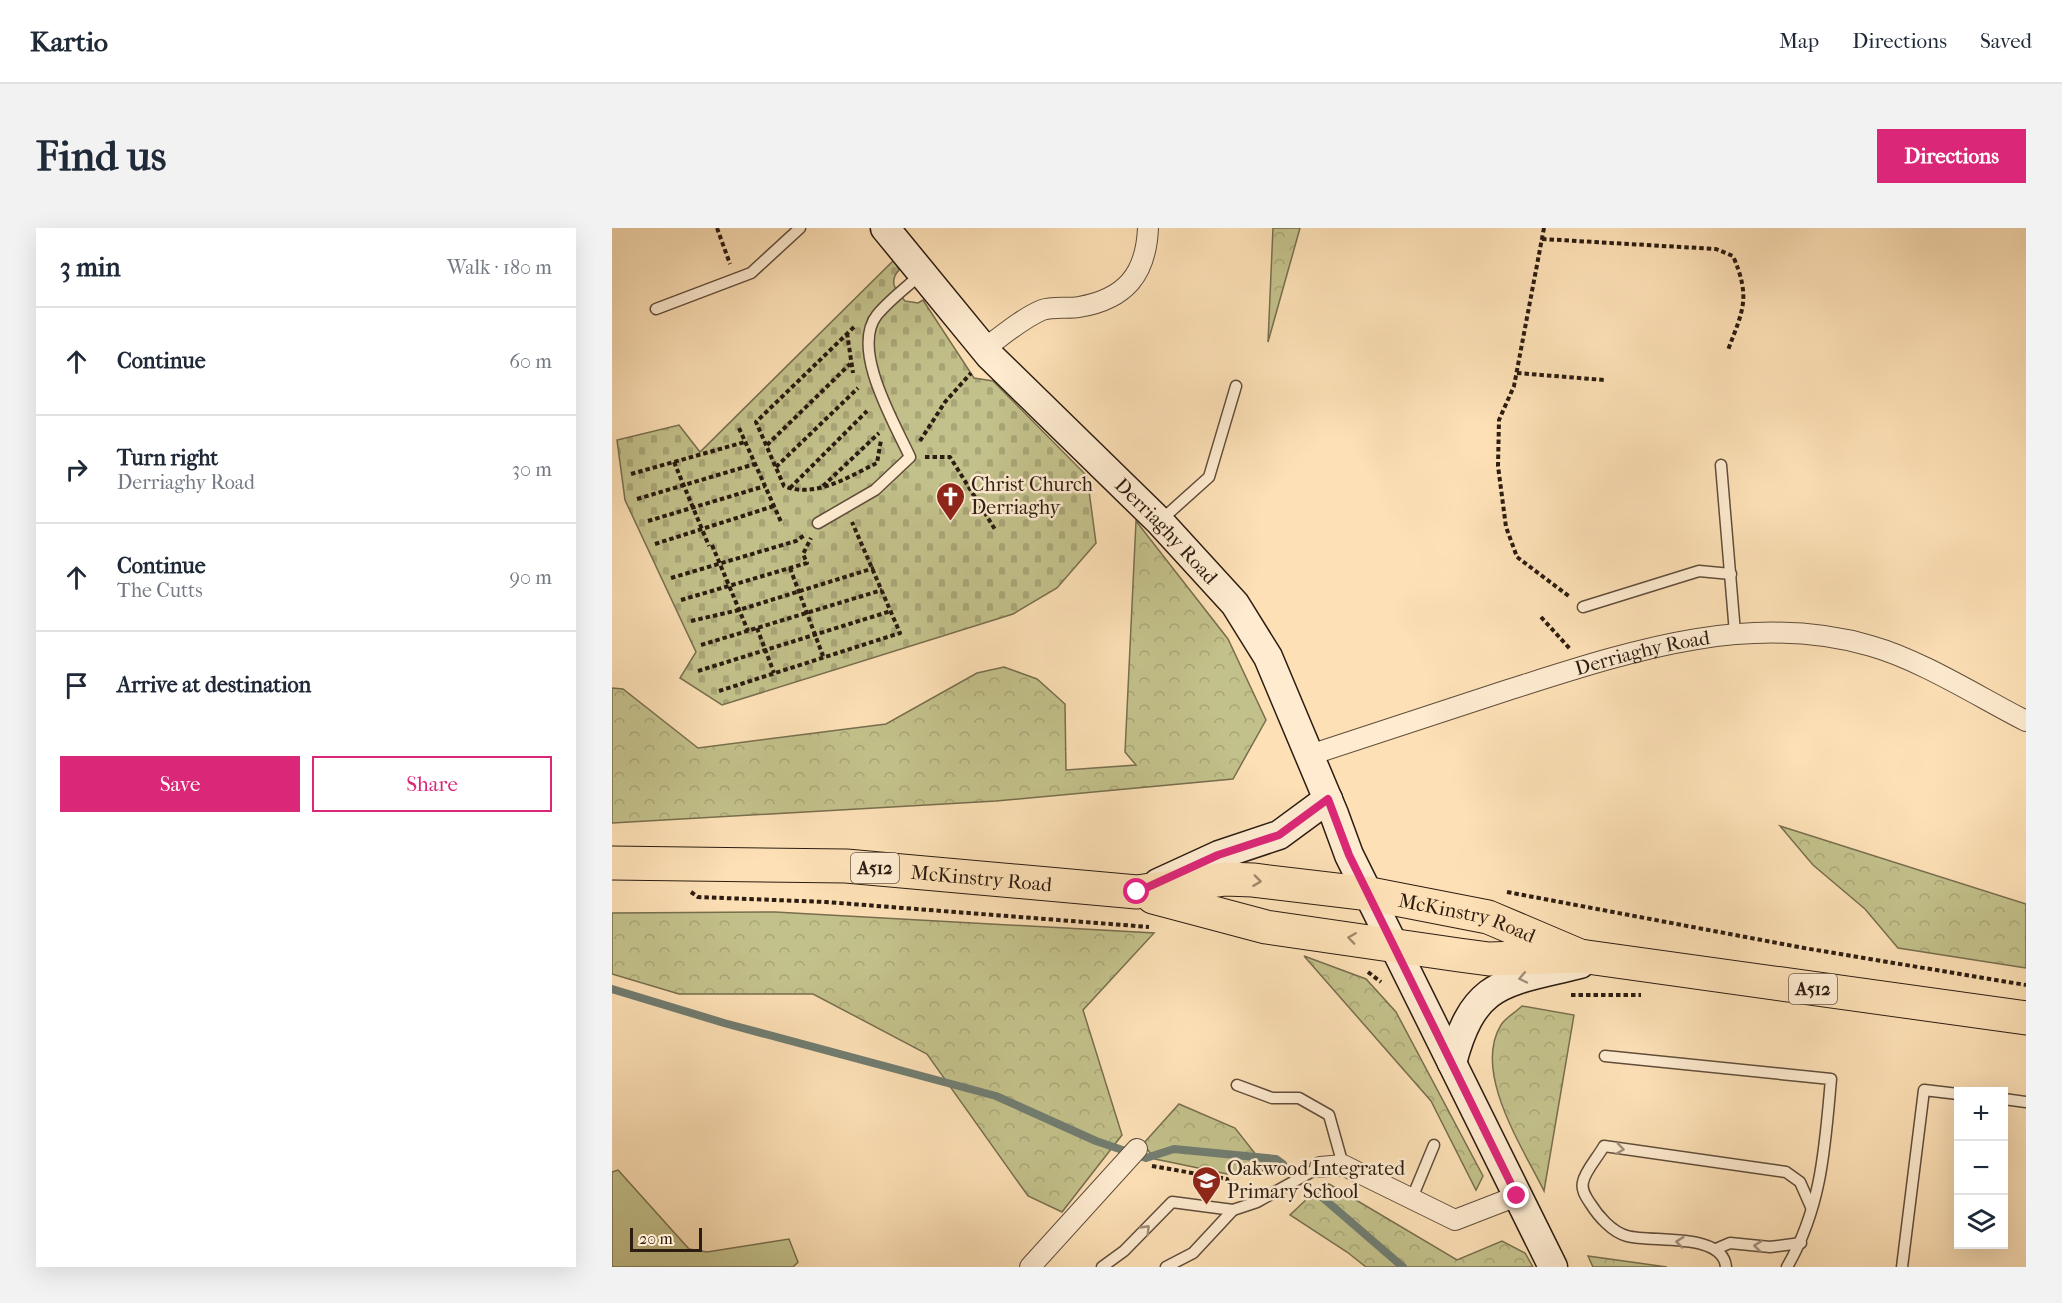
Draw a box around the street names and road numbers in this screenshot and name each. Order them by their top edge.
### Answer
street label: Derriaghy Road [1110,473,1223,590]
street label: Derriaghy Road [1572,626,1712,680]
road number: A512 [851,853,899,883]
street label: McKinstry Road [910,861,1054,896]
street label: McKinstry Road [1396,889,1540,948]
road number: A512 [1789,974,1837,1004]

